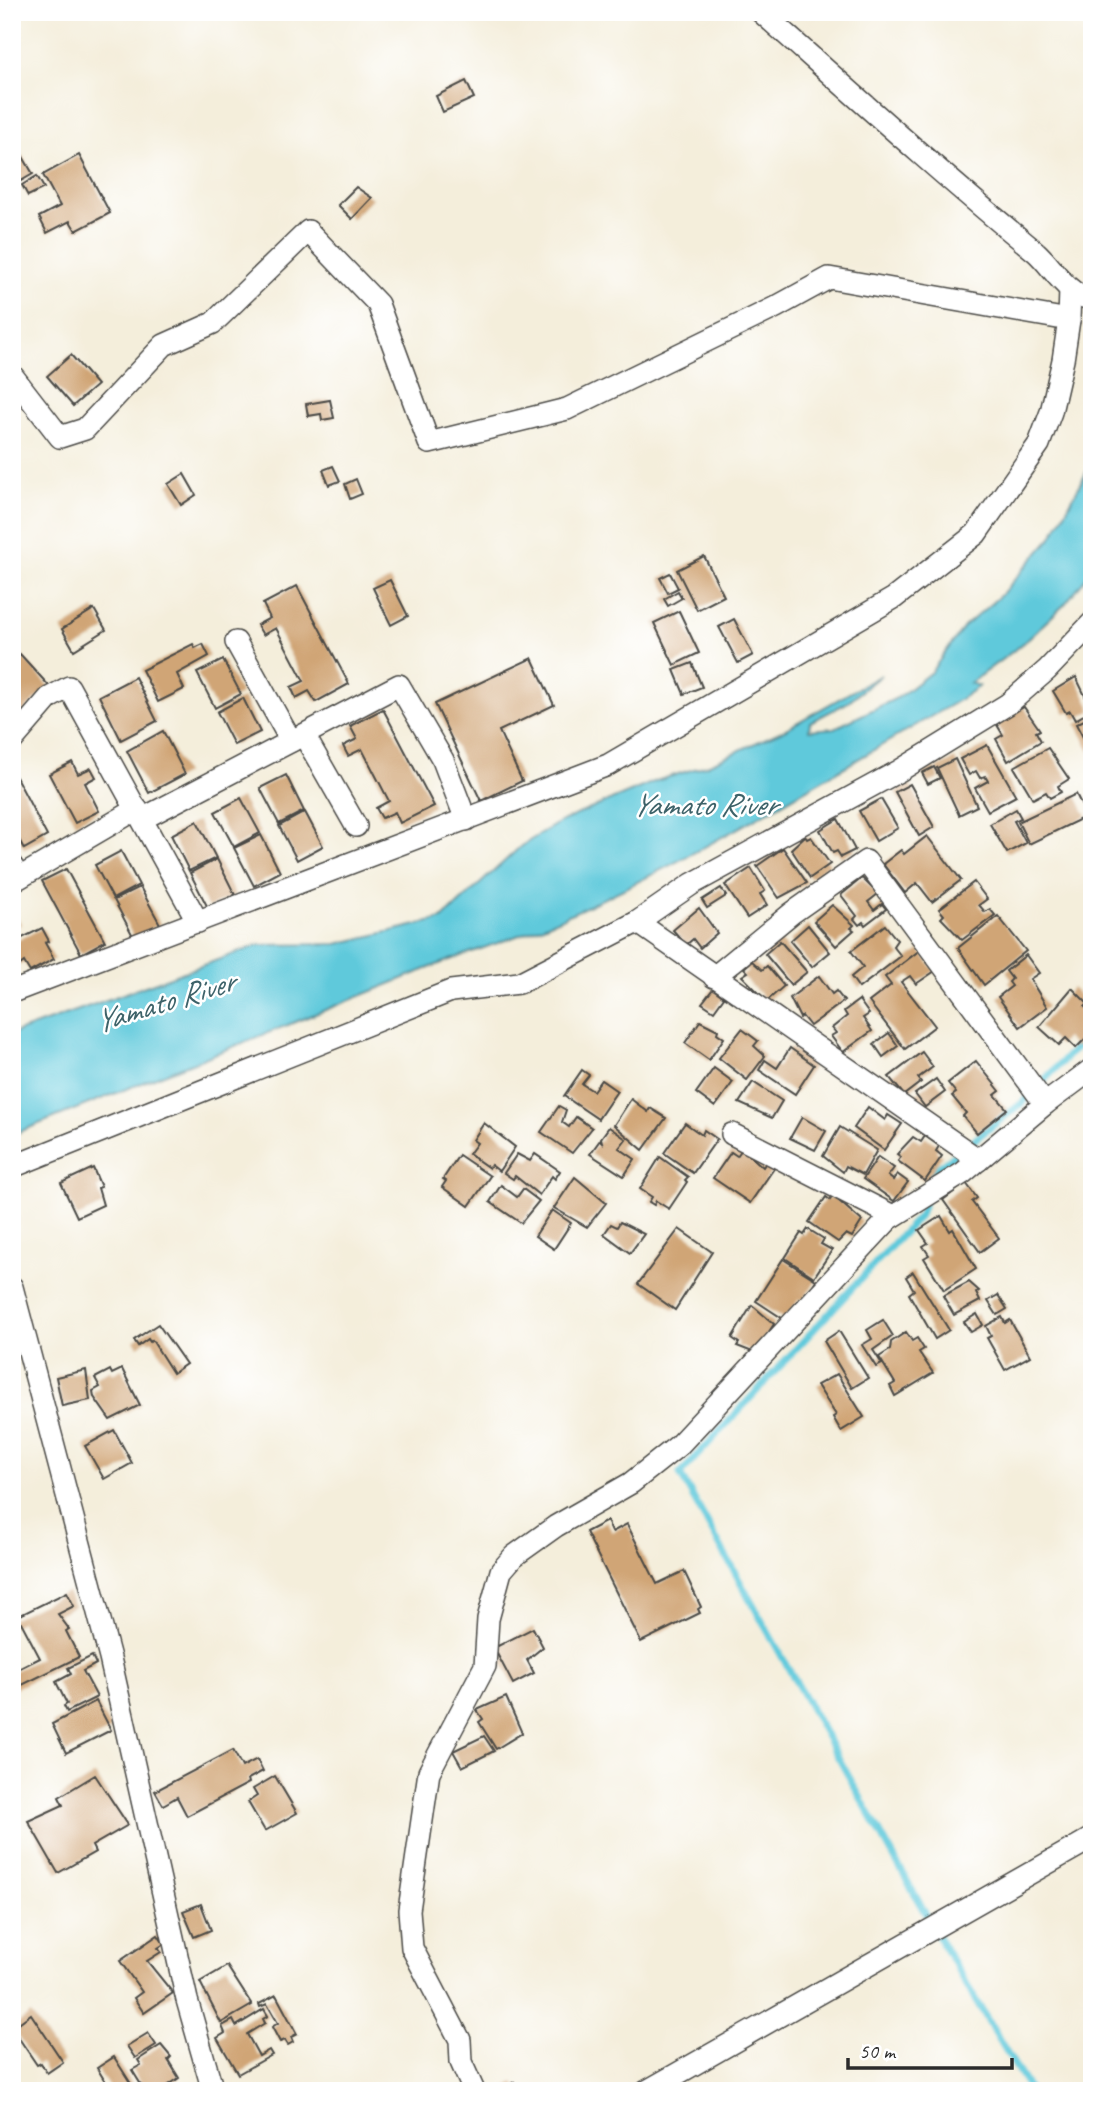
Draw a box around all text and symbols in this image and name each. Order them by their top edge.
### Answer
water label: Yamato River [632,784,781,825]
water label: Yamato River [89,959,244,1042]
scale bar [848,2026,1013,2070]
text: 50 m [859,2038,897,2064]

